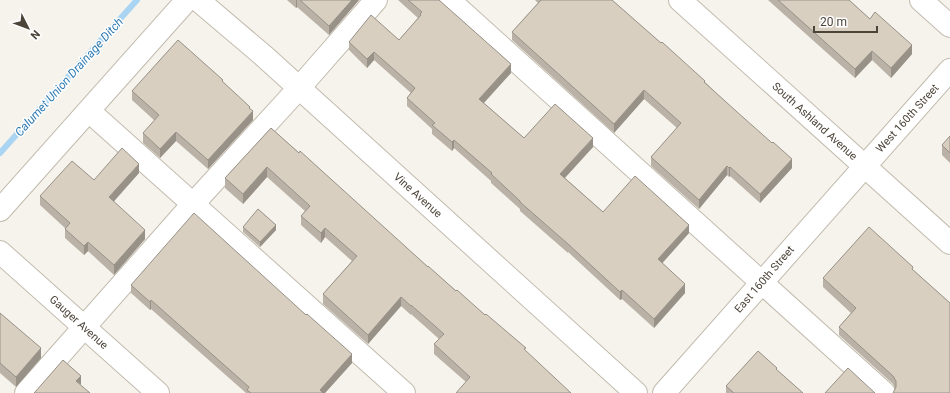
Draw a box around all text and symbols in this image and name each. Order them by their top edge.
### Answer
north arrow [8,8,48,48]
scale bar [814,8,877,34]
water label: Calumet Union Drainage Ditch [12,15,126,139]
text: 20 m [820,15,847,29]
text: N [27,27,42,42]
street label: South Ashland Avenue [770,80,860,163]
street label: West 160th Street [873,81,942,155]
street label: Vine Avenue [391,170,445,220]
street label: East 160th Street [732,243,797,315]
street label: Gauger Avenue [47,293,111,352]

